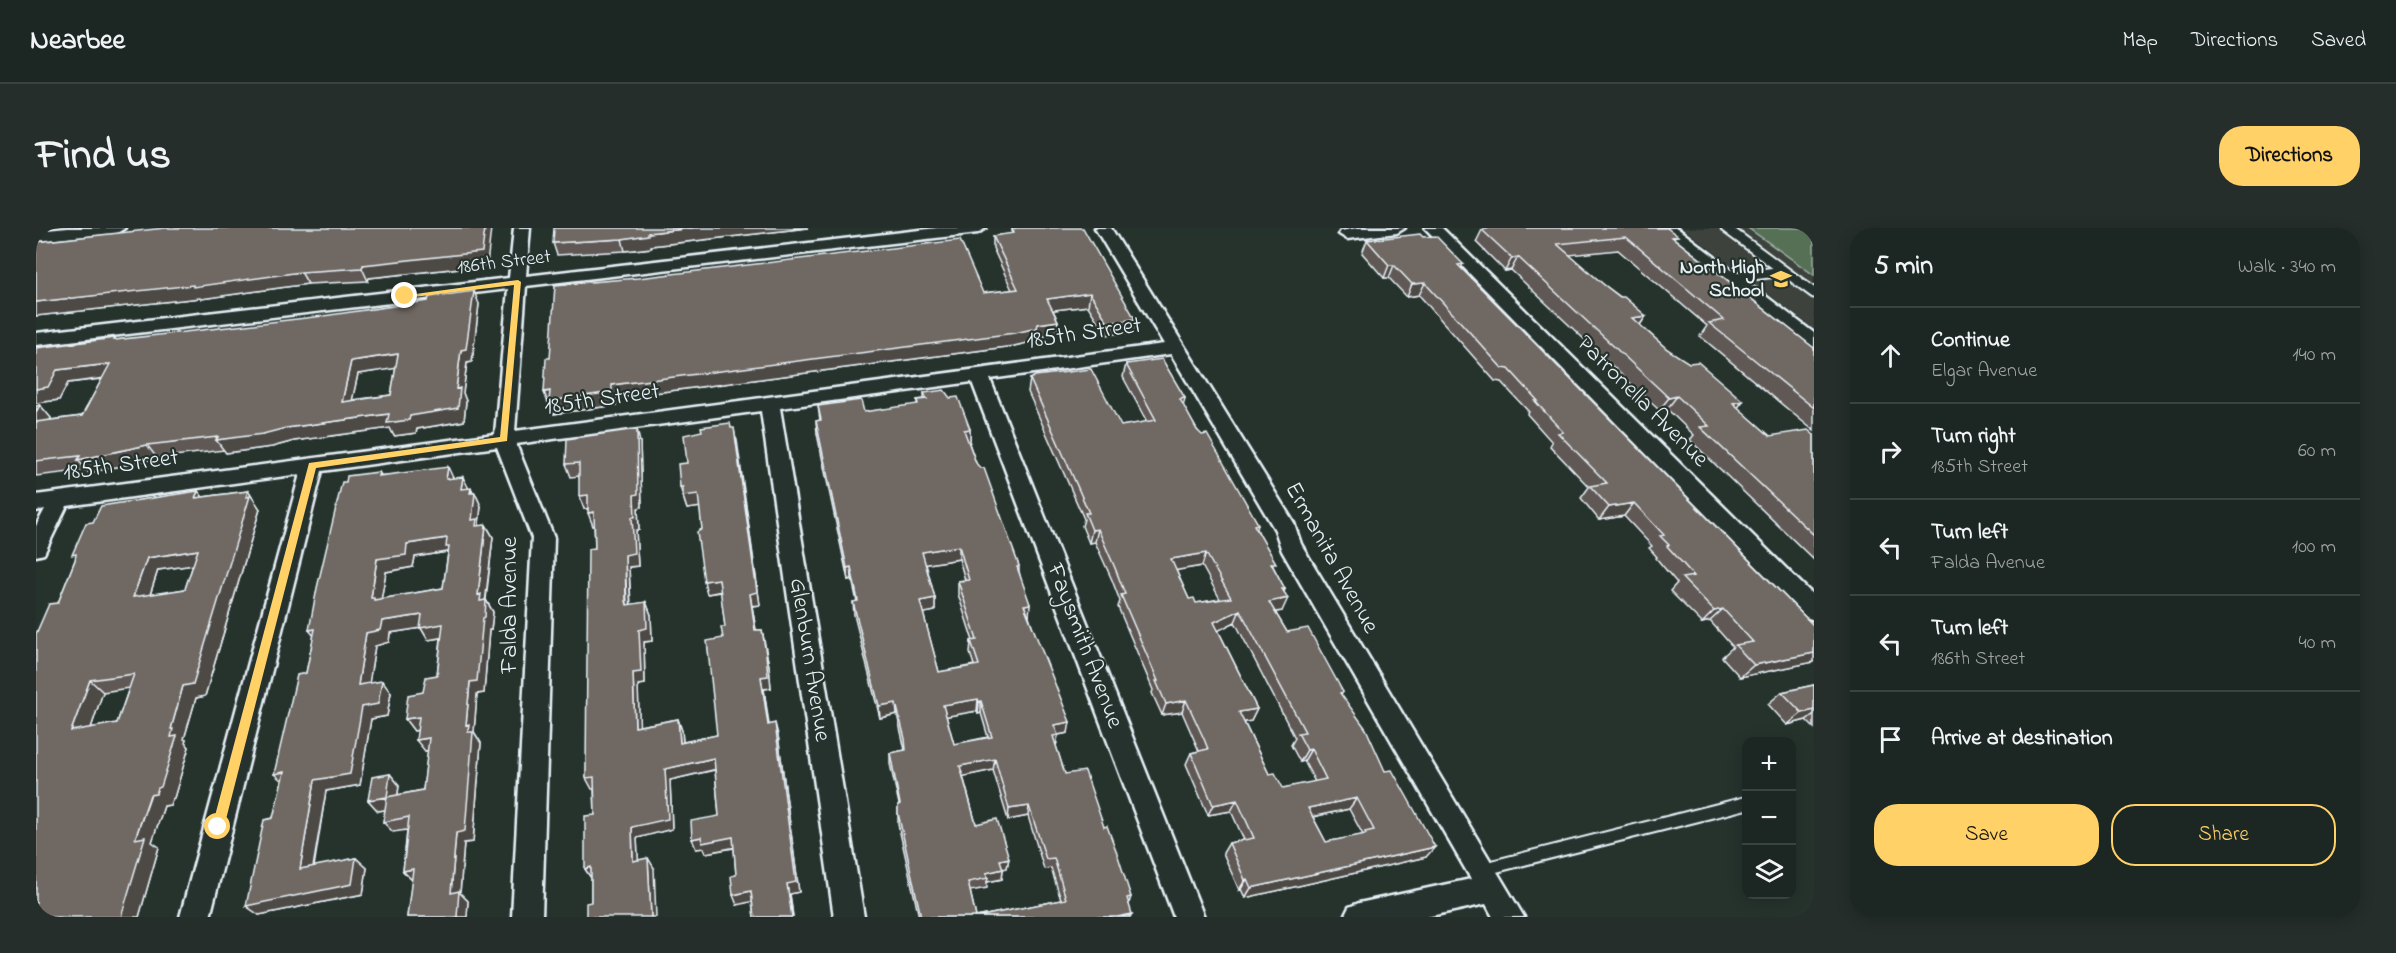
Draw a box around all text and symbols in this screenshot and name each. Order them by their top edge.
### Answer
text: Nearbee [30,21,125,62]
text: Map [2122,26,2158,56]
text: Directions [2191,26,2278,56]
text: Saved [2311,26,2366,56]
text: Find us [36,126,171,187]
button: Directions [2219,126,2360,186]
street label: 186th Street [455,243,553,283]
text: 5 min [1874,248,1933,286]
text: Walk · 340 m [2238,253,2336,282]
place label: North High School [1680,254,1764,306]
school or university icon: North High School [1769,267,1793,291]
route end [391,282,417,308]
street label: 185th Street [1024,309,1144,359]
text: Continue [1931,325,2010,357]
street label: Patronella Avenue [1568,328,1716,476]
icon: ahead [1874,339,1907,372]
text: 140 m [2292,341,2336,370]
text: Elgar Avenue [1931,357,2037,386]
street label: 185th Street [542,375,662,425]
text: Turn right [1931,421,2016,453]
icon: right [1874,435,1907,468]
text: 60 m [2298,437,2336,466]
street label: 185th Street [61,441,181,491]
text: 185th Street [1931,453,2028,482]
street label: Ermanita Avenue [1275,476,1387,640]
text: Turn left [1931,517,2008,549]
icon: left [1874,531,1907,564]
text: 100 m [2292,533,2336,562]
street label: Falda Avenue [493,536,528,674]
text: Falda Avenue [1931,549,2045,578]
street label: Faysmith Avenue [1035,557,1132,734]
street label: Glenburn Avenue [779,576,839,744]
text: Turn left [1931,613,2008,645]
icon: left [1874,627,1907,660]
text: 40 m [2299,629,2336,658]
text: 186th Street [1931,645,2025,674]
icon: arrive [1874,723,1907,756]
text: Arrive at destination [1931,723,2113,755]
map controls [1742,737,1796,899]
button: + [1742,737,1796,791]
button: − [1742,791,1796,845]
button: Save [1874,804,2099,866]
button: Share [2111,804,2336,866]
route start [204,813,230,839]
button: layers [1742,845,1796,899]

